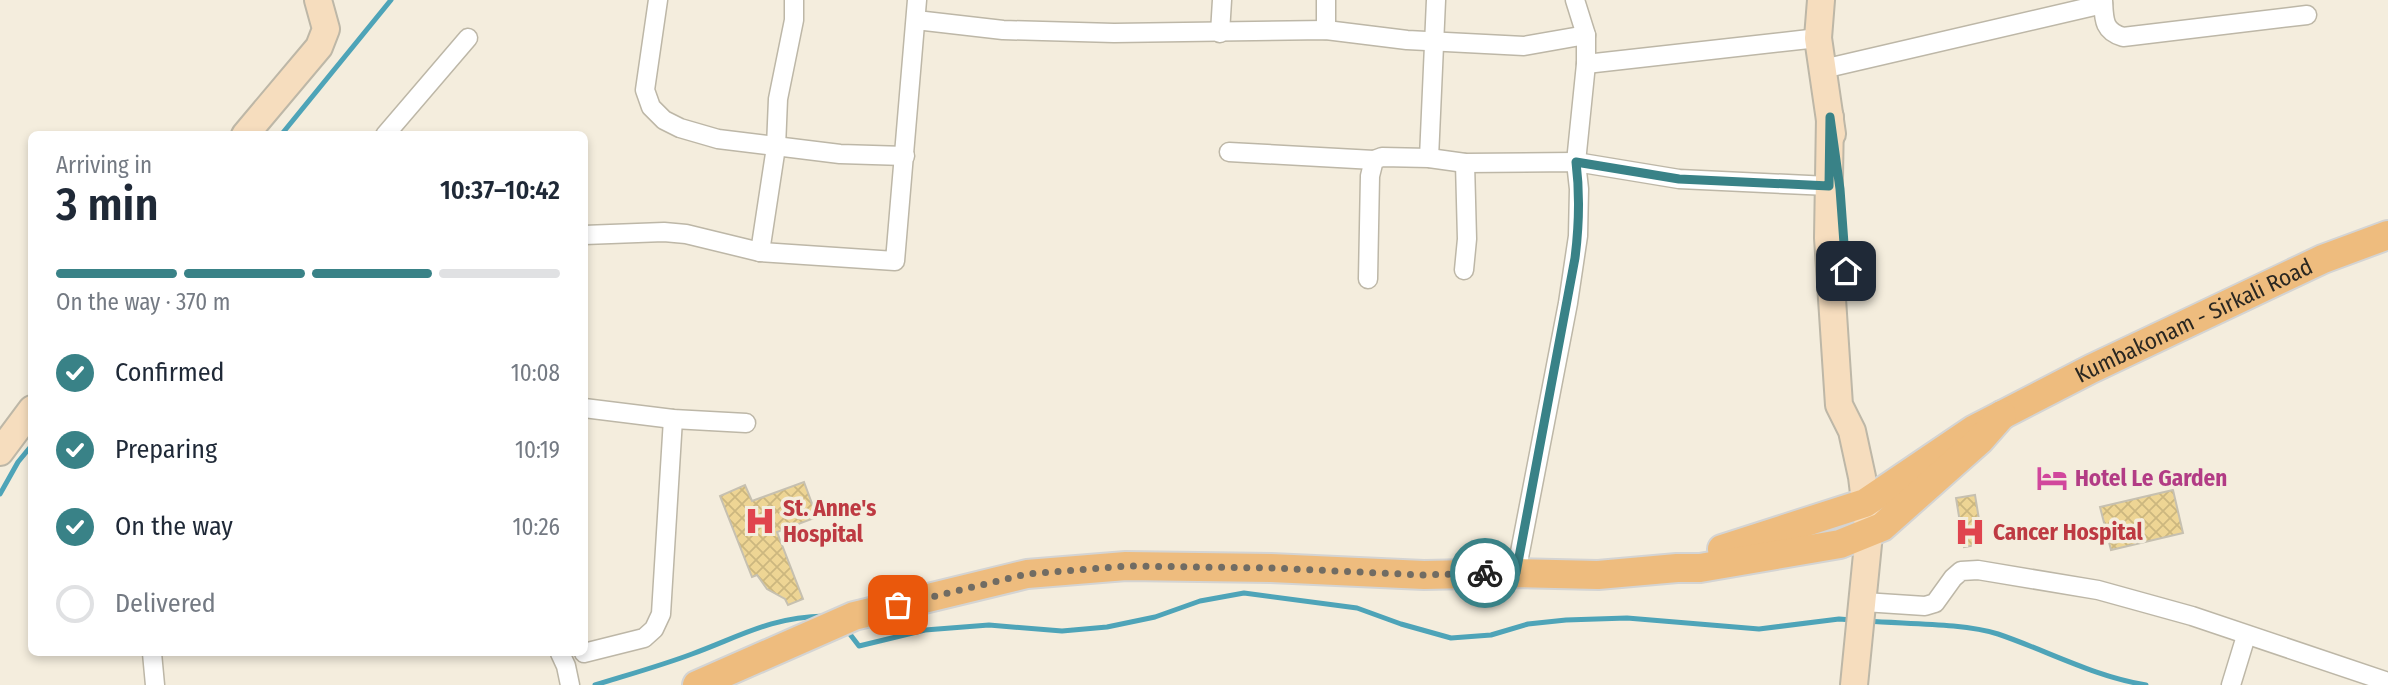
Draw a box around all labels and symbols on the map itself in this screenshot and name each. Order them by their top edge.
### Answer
pin [1816,241,1876,301]
street label: Kumbakonam - Sirkali Road [2070,252,2317,389]
hotel icon: Hotel Le Garden [2035,461,2069,495]
place label: Hotel Le Garden [2075,464,2227,492]
place label: St. Anne's Hospital [783,494,876,548]
hospital icon: St. Anne's Hospital [743,504,777,538]
hospital icon: Cancer Hospital [1953,515,1987,549]
place label: Cancer Hospital [1993,518,2143,546]
courier [1450,538,1520,608]
pin [868,575,928,635]

